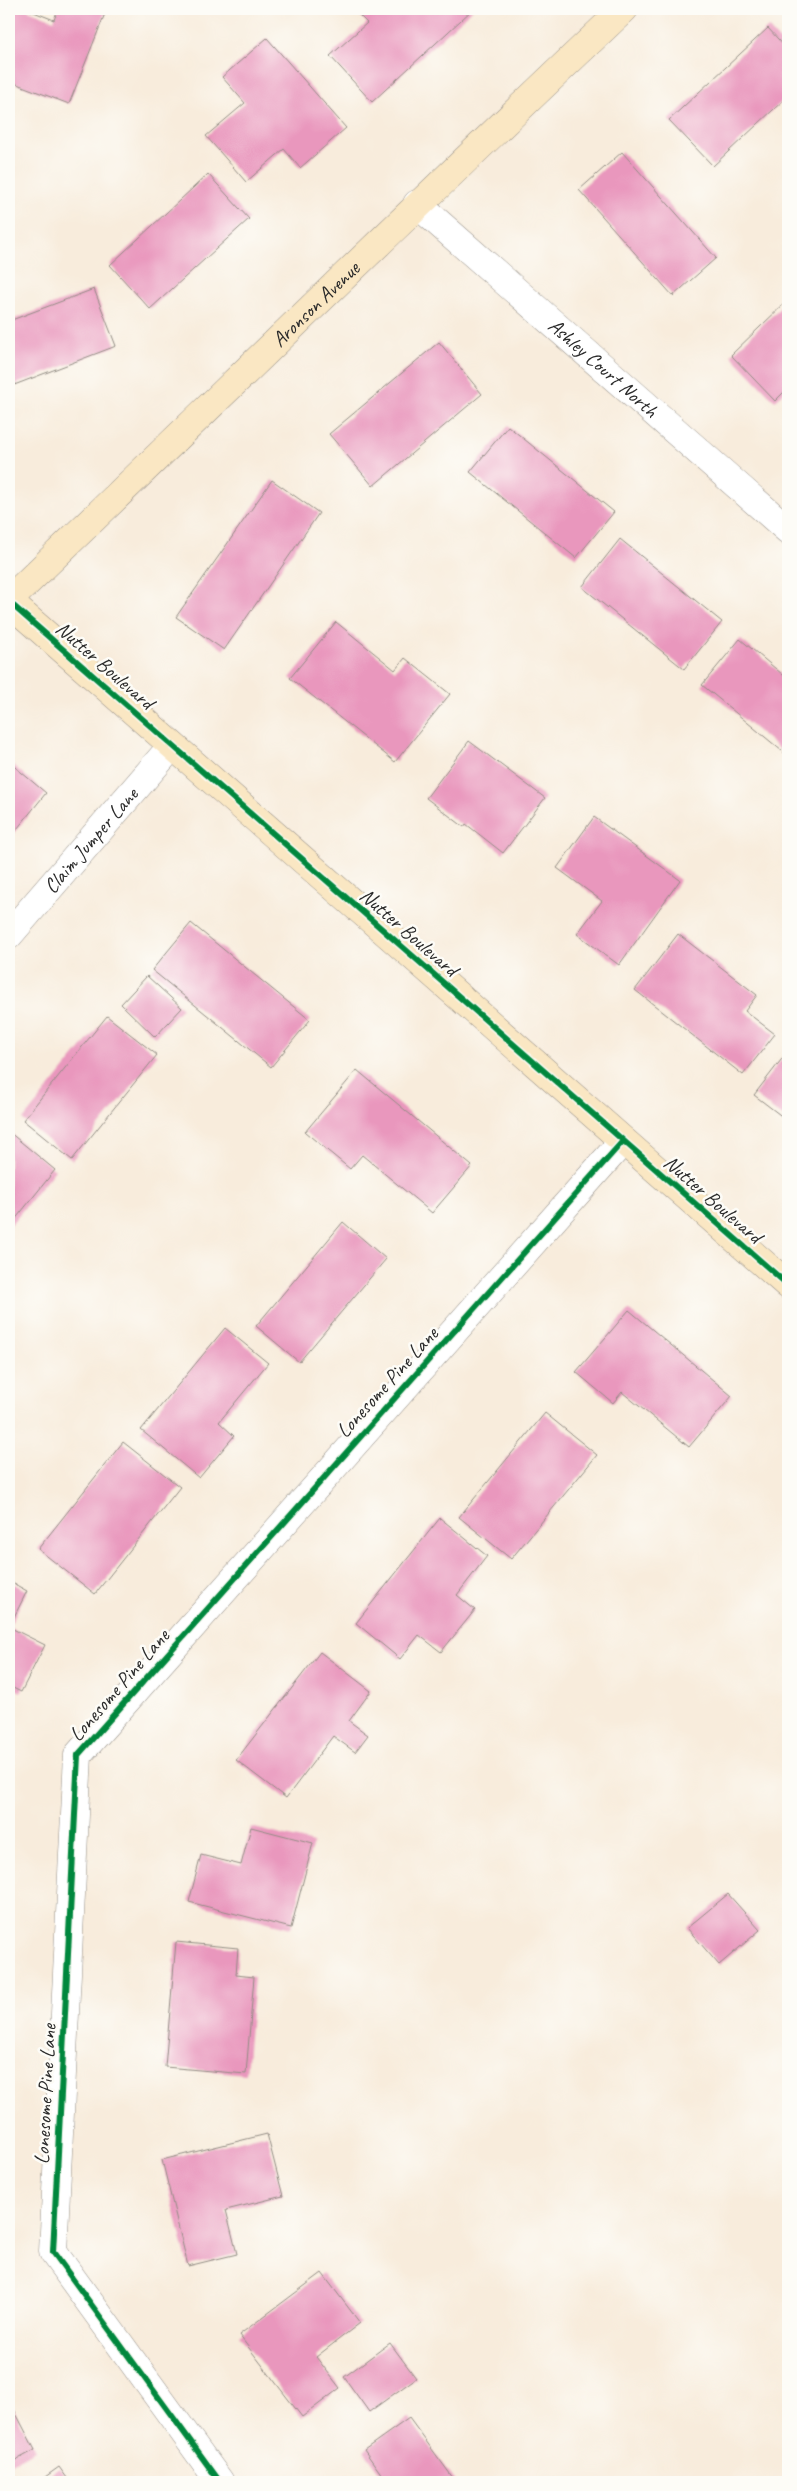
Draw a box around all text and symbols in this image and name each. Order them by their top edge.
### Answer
street label: Aronson Avenue [266,255,366,352]
street label: Ashley Court North [543,312,664,423]
street label: Nutter Boulevard [51,615,162,717]
street label: Claim Jumper Lane [38,781,144,899]
street label: Nutter Boulevard [355,882,466,984]
street label: Nutter Boulevard [659,1149,770,1251]
street label: Lonesome Pine Lane [330,1320,444,1443]
street label: Lonesome Pine Lane [63,1623,176,1746]
street label: Lonesome Pine Lane [28,2022,62,2165]

